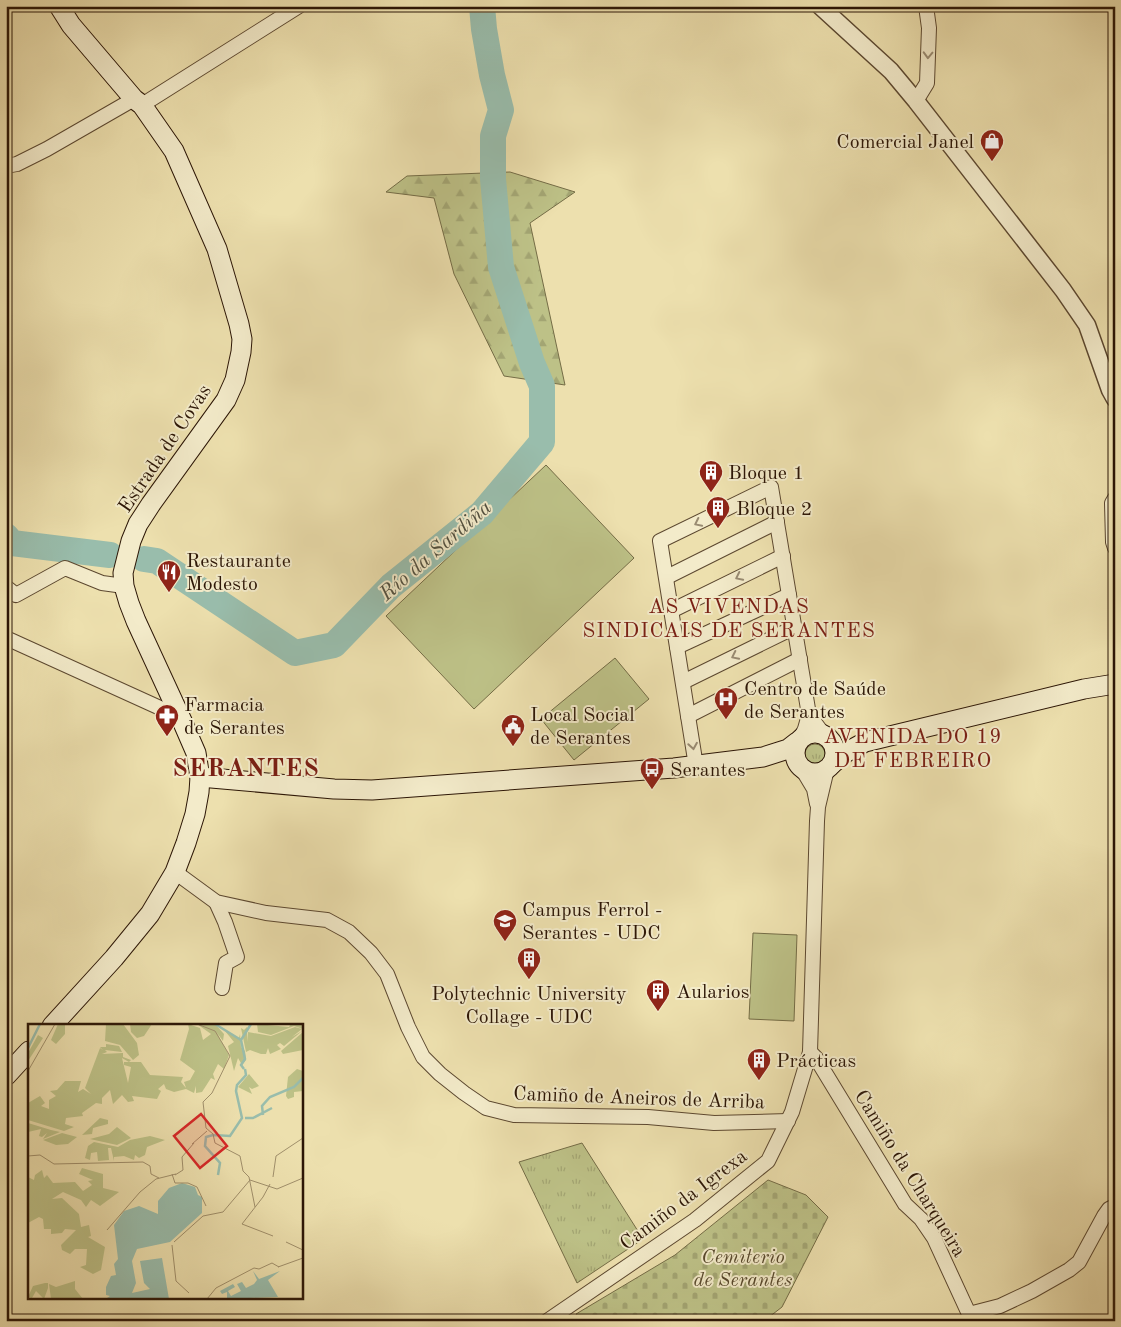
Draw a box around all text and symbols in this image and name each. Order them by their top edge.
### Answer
one-way arrow [923,51,934,59]
shop icon: Comercial Janel [979,128,1005,162]
place label: Comercial Janel [836,133,974,153]
street label: Estrada de Covas [116,381,216,517]
building icon: Bloque 1 [698,459,724,493]
place label: Bloque 1 [728,464,804,484]
building icon: Bloque 2 [705,495,731,529]
water label: Río da Sardiña [375,497,496,606]
place label: Bloque 2 [736,500,812,520]
one-way arrow [695,516,704,526]
place label: Restaurante Modesto [186,552,291,595]
restaurant icon: Restaurante Modesto [156,559,182,593]
one-way arrow [735,571,744,581]
district label: AS VIVENDAS SINDICAIS DE SERANTES [582,597,876,642]
one-way arrow [731,650,740,661]
place label: Centro de Saúde de Serantes [744,680,886,723]
hospital icon: Centro de Saúde de Serantes [713,686,739,720]
place label: Farmacia de Serantes [184,696,285,739]
pharmacy icon: Farmacia de Serantes [154,703,180,737]
place label: Local Social de Serantes [530,706,635,749]
public building icon: Local Social de Serantes [500,713,526,747]
district label: AVENIDA DO 19 DE FEBREIRO [823,727,1003,772]
one-way arrow [687,743,698,751]
bus stop icon: Serantes [639,756,665,790]
district label: SERANTES [172,757,320,782]
place label: Serantes [670,761,745,781]
place label: Campus Ferrol - Serantes - UDC [522,901,662,944]
school or university icon: Campus Ferrol - Serantes - UDC [492,908,518,942]
building icon: Polytechnic University Collage - UDC [516,946,542,980]
building icon: Aularios [645,978,671,1012]
place label: Aularios [676,983,749,1003]
place label: Polytechnic University Collage - UDC [431,985,627,1028]
inset map [28,1024,302,1300]
building icon: Prácticas [746,1047,772,1081]
place label: Prácticas [776,1052,856,1072]
street label: Camiño de Aneiros de Arriba [513,1085,765,1113]
street label: Camiño da Charqueira [850,1087,969,1261]
street label: Camiño da Igrexa [617,1146,751,1255]
park label: Cemiterio de Serantes [694,1248,792,1291]

